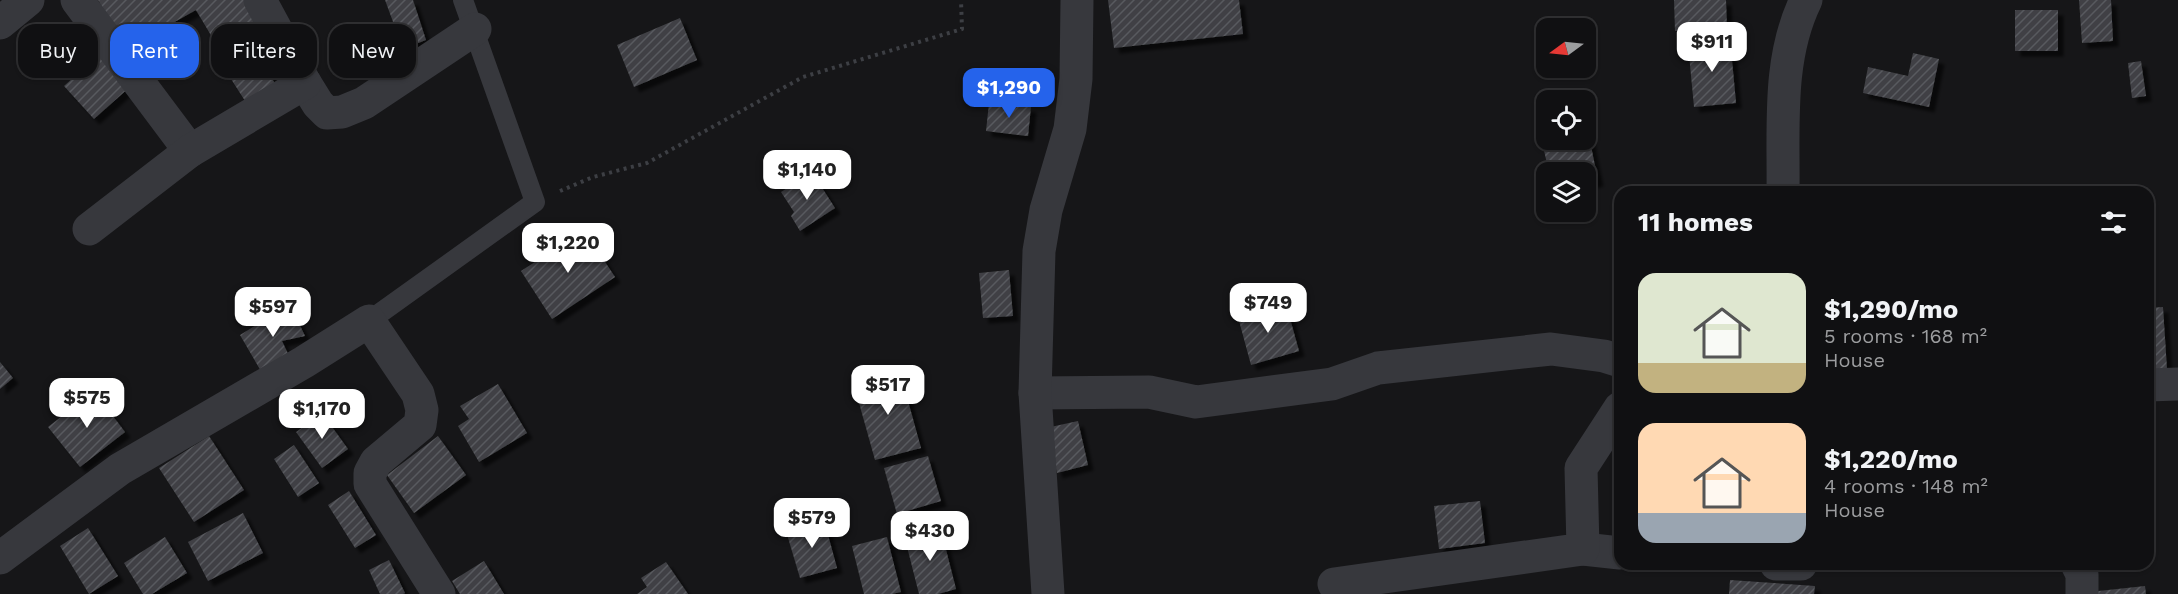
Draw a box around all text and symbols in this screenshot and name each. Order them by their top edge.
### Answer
north arrow [1536,18,1596,78]
map controls [1536,18,1596,222]
pin: $911 [1676,22,1748,73]
chip: Buy [18,24,98,78]
chip: Rent [110,24,199,78]
chip: Filters [211,24,317,78]
chip: New [329,24,416,78]
text: $911 [1691,29,1733,53]
pin: $1,290 [960,68,1058,119]
text: $1,290 [977,75,1041,99]
button: locate [1536,90,1596,150]
pin: $1,140 [758,150,856,201]
text: $1,140 [777,157,837,181]
button: layers [1536,162,1596,222]
icon: filters [2097,206,2130,239]
text: 11 homes [1638,207,1753,237]
pin: $1,220 [519,223,617,274]
text: $1,220 [536,230,600,254]
pin: $749 [1232,283,1304,334]
pin: $597 [237,287,309,338]
text: $749 [1244,290,1292,314]
text: $597 [249,294,297,318]
text: $1,290/mo [1824,294,1958,324]
icon: home [1686,297,1758,369]
text: 5 rooms · 168 m² [1824,324,1987,348]
text: House [1824,348,1885,372]
pin: $517 [852,365,924,416]
text: $517 [865,372,911,396]
pin: $575 [51,378,123,429]
text: $575 [63,385,111,409]
pin: $1,170 [273,389,371,440]
text: $1,170 [293,396,351,420]
text: $1,220/mo [1824,444,1958,474]
icon: home [1686,447,1758,519]
text: 4 rooms · 148 m² [1824,474,1988,498]
pin: $579 [776,498,848,549]
text: House [1824,498,1885,522]
text: $579 [788,505,836,529]
pin: $430 [894,511,966,562]
text: $430 [905,518,955,542]

